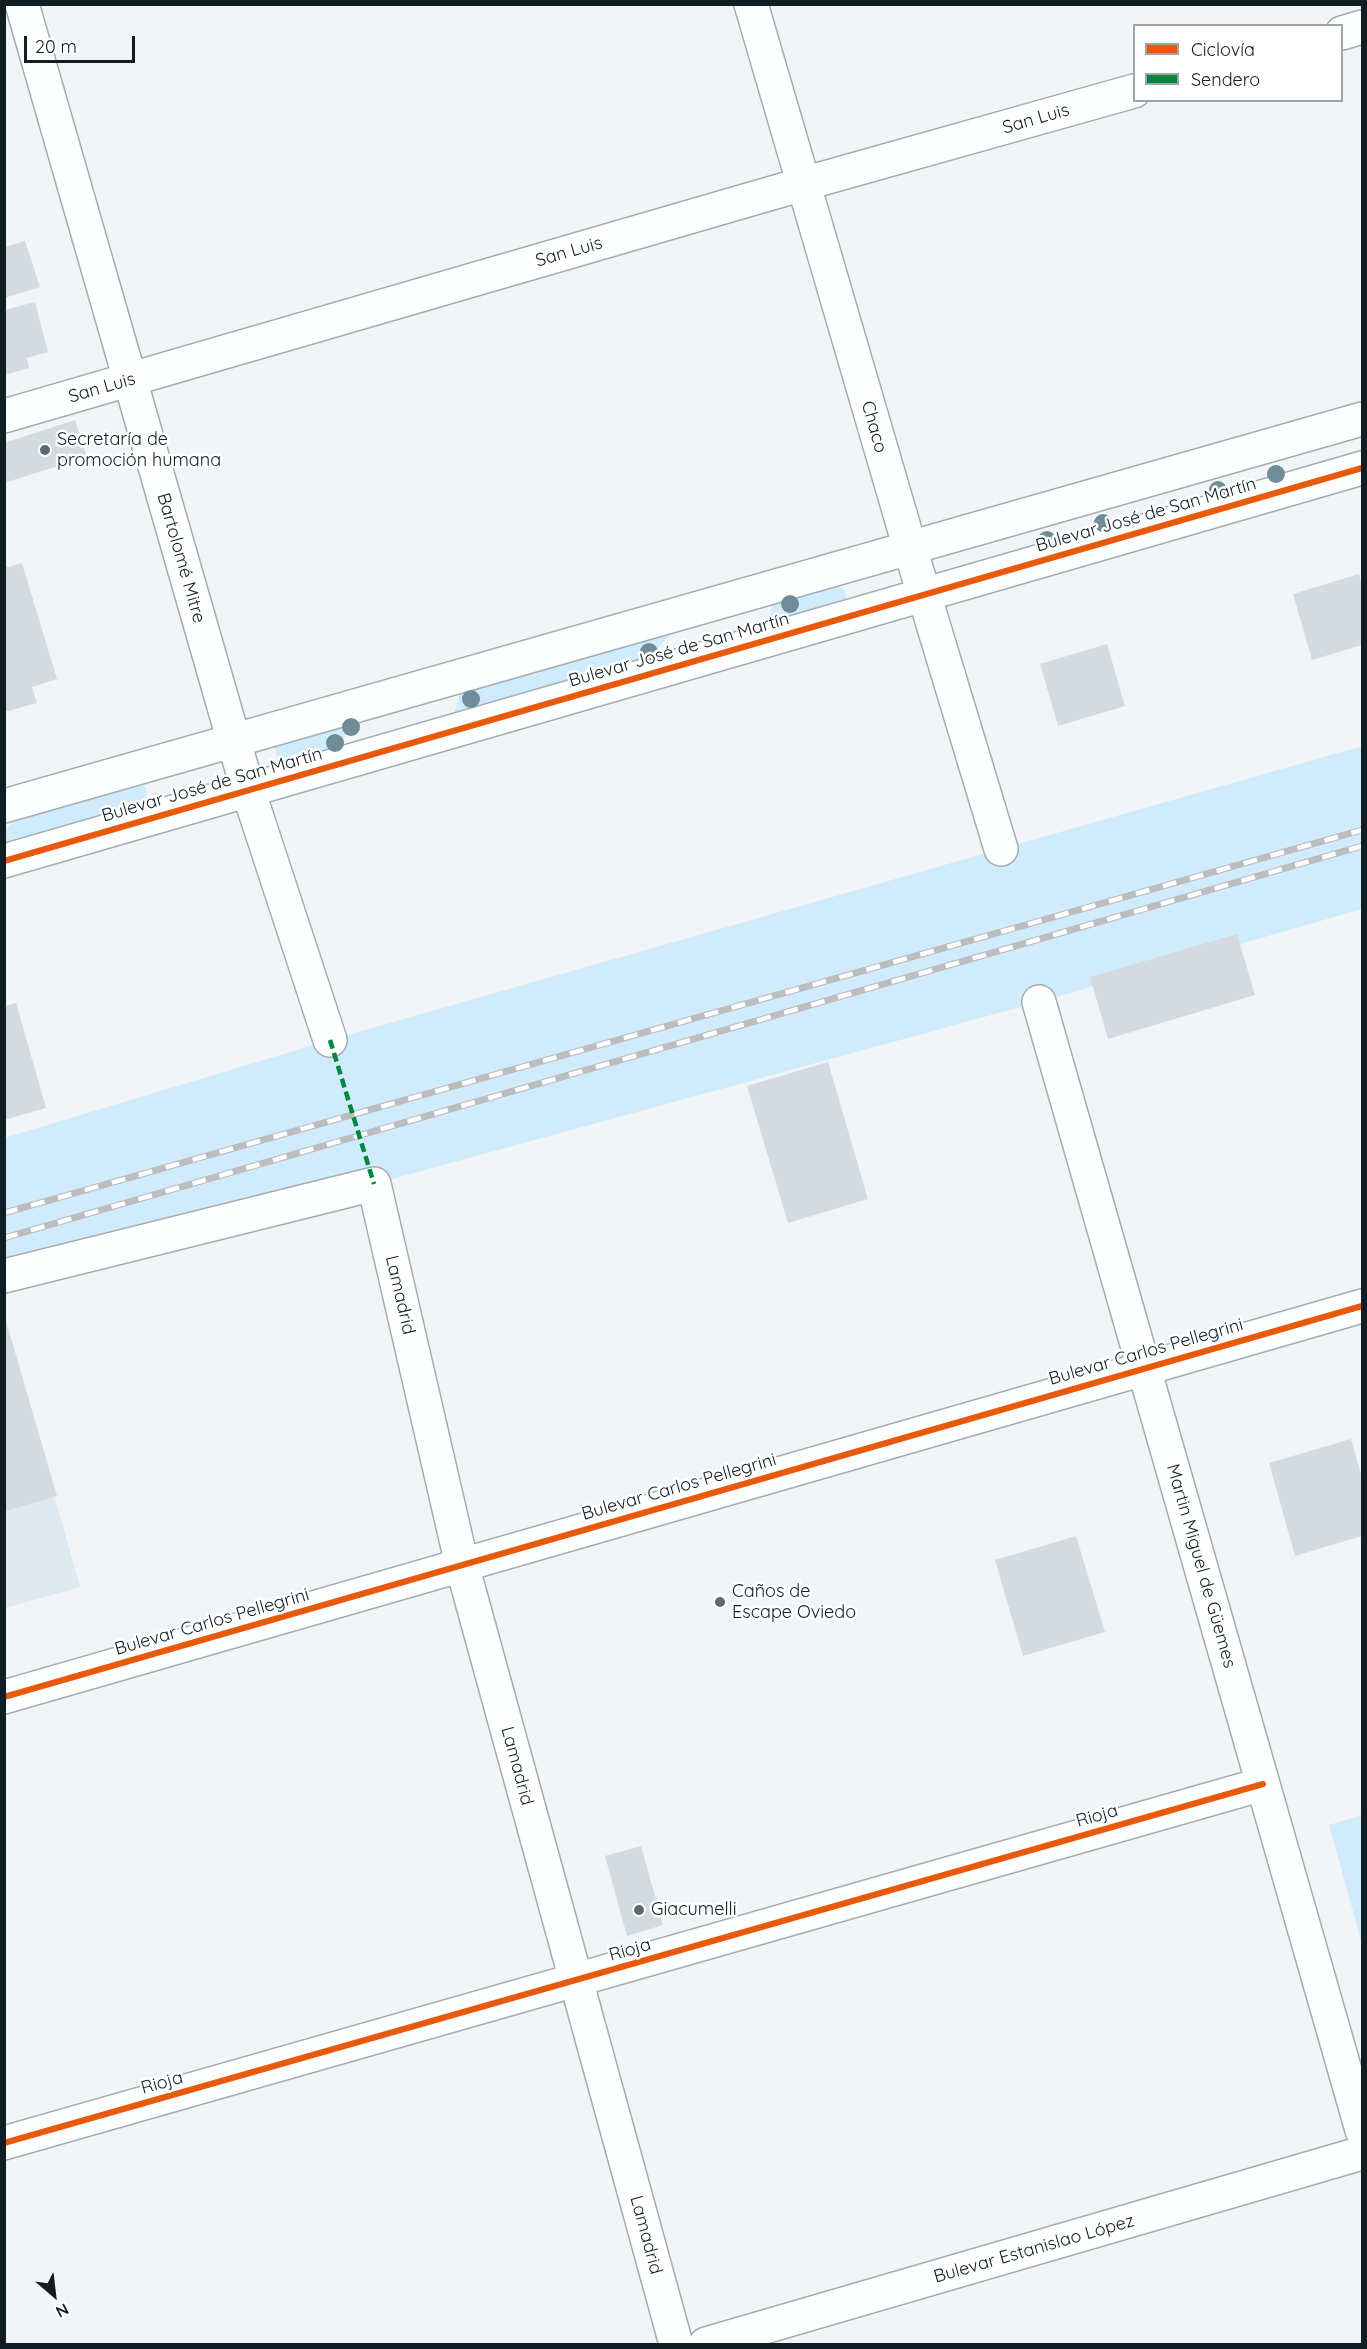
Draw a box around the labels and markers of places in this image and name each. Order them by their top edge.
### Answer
place label: Secretaría de promoción humana [57,429,221,472]
marker: Secretaría de promoción humana [38,443,52,457]
place label: Caños de Escape Oviedo [732,1581,856,1624]
marker: Caños de Escape Oviedo [713,1595,727,1609]
place label: Giacumelli [651,1899,737,1921]
marker: Giacumelli [632,1903,646,1917]

